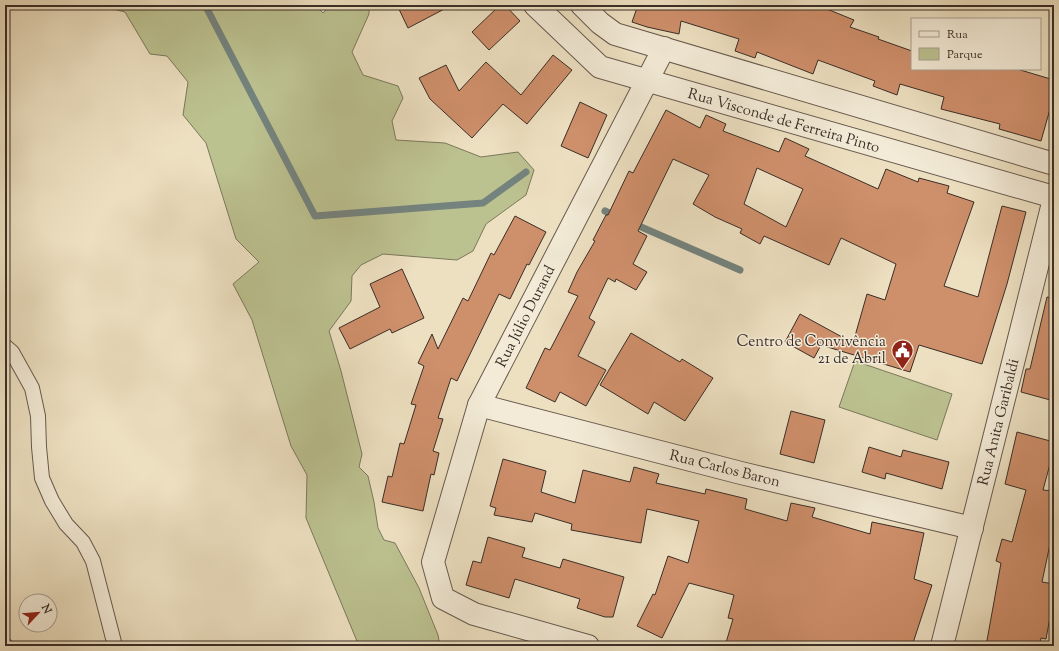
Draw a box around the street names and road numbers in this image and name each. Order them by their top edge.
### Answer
street label: Rua Visconde de Ferreira Pinto [685,84,882,159]
street label: Rua Júlio Durand [492,262,561,371]
street label: Rua Anita Garibaldi [974,357,1025,488]
street label: Rua Carlos Baron [667,446,782,493]

